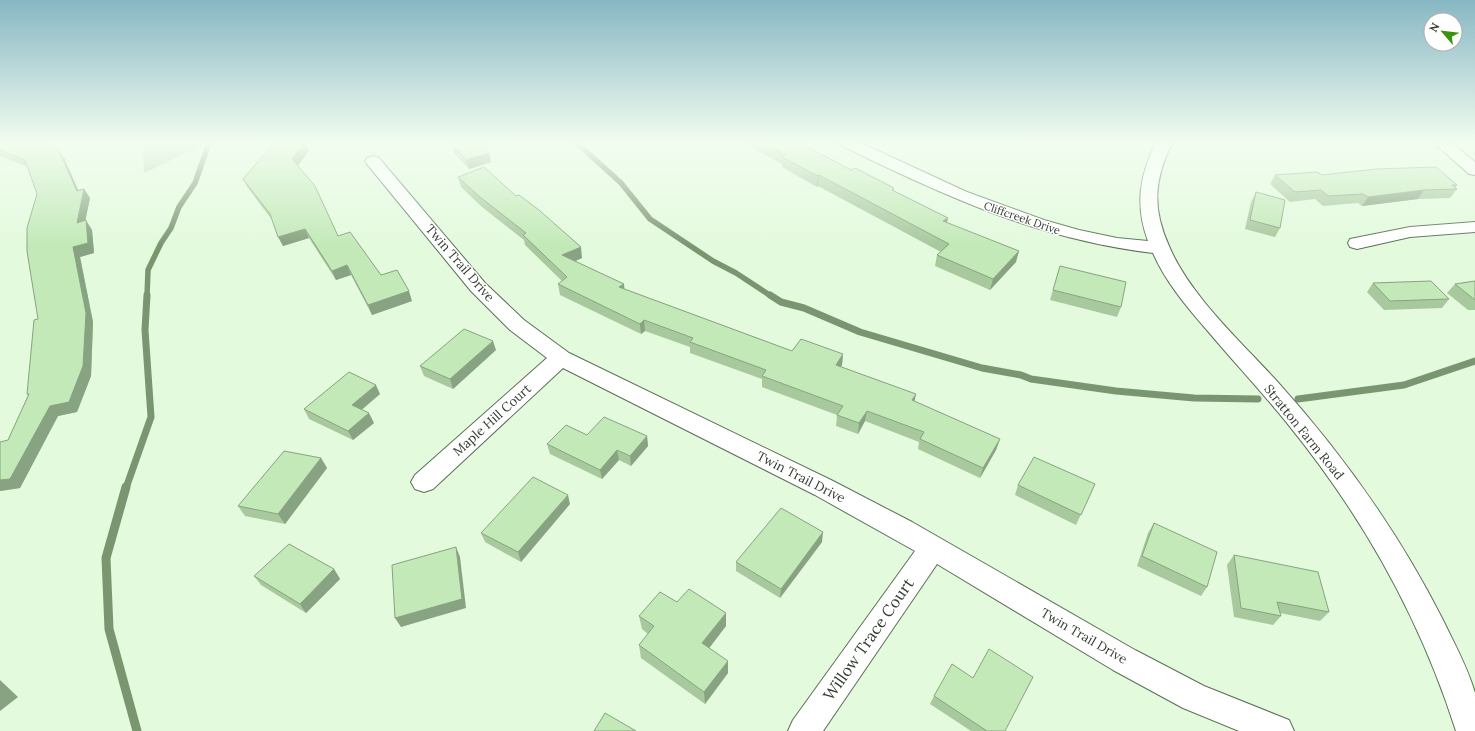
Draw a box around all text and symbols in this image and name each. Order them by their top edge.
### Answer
north arrow [1423,12,1463,52]
text: N [1426,20,1443,34]
street label: Cliffcreek Drive [982,198,1062,238]
street label: Twin Trail Drive [422,221,498,305]
street label: Maple Hill Court [449,380,535,460]
street label: Stratton Farm Road [1260,381,1348,483]
street label: Twin Trail Drive [754,447,848,507]
street label: Willow Trace Court [818,573,918,704]
street label: Twin Trail Drive [1038,604,1130,668]

